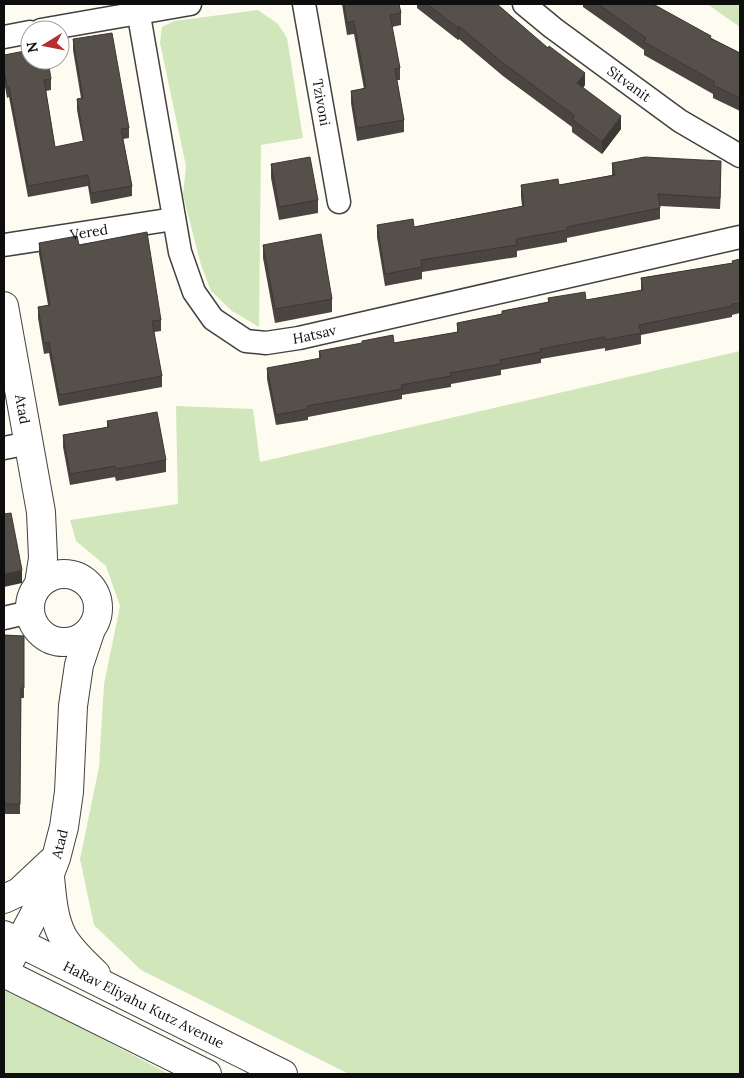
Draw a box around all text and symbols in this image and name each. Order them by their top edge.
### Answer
north arrow [20,20,70,70]
text: N [22,40,42,54]
street label: Sitvanit [604,62,655,106]
street label: Tzivoni [308,78,334,127]
street label: Vered [68,220,109,244]
street label: Hatsav [291,321,339,348]
street label: Atad [11,392,34,426]
street label: Atad [47,827,72,862]
street label: HaRav Eliyahu Kutz Avenue [60,957,228,1052]

